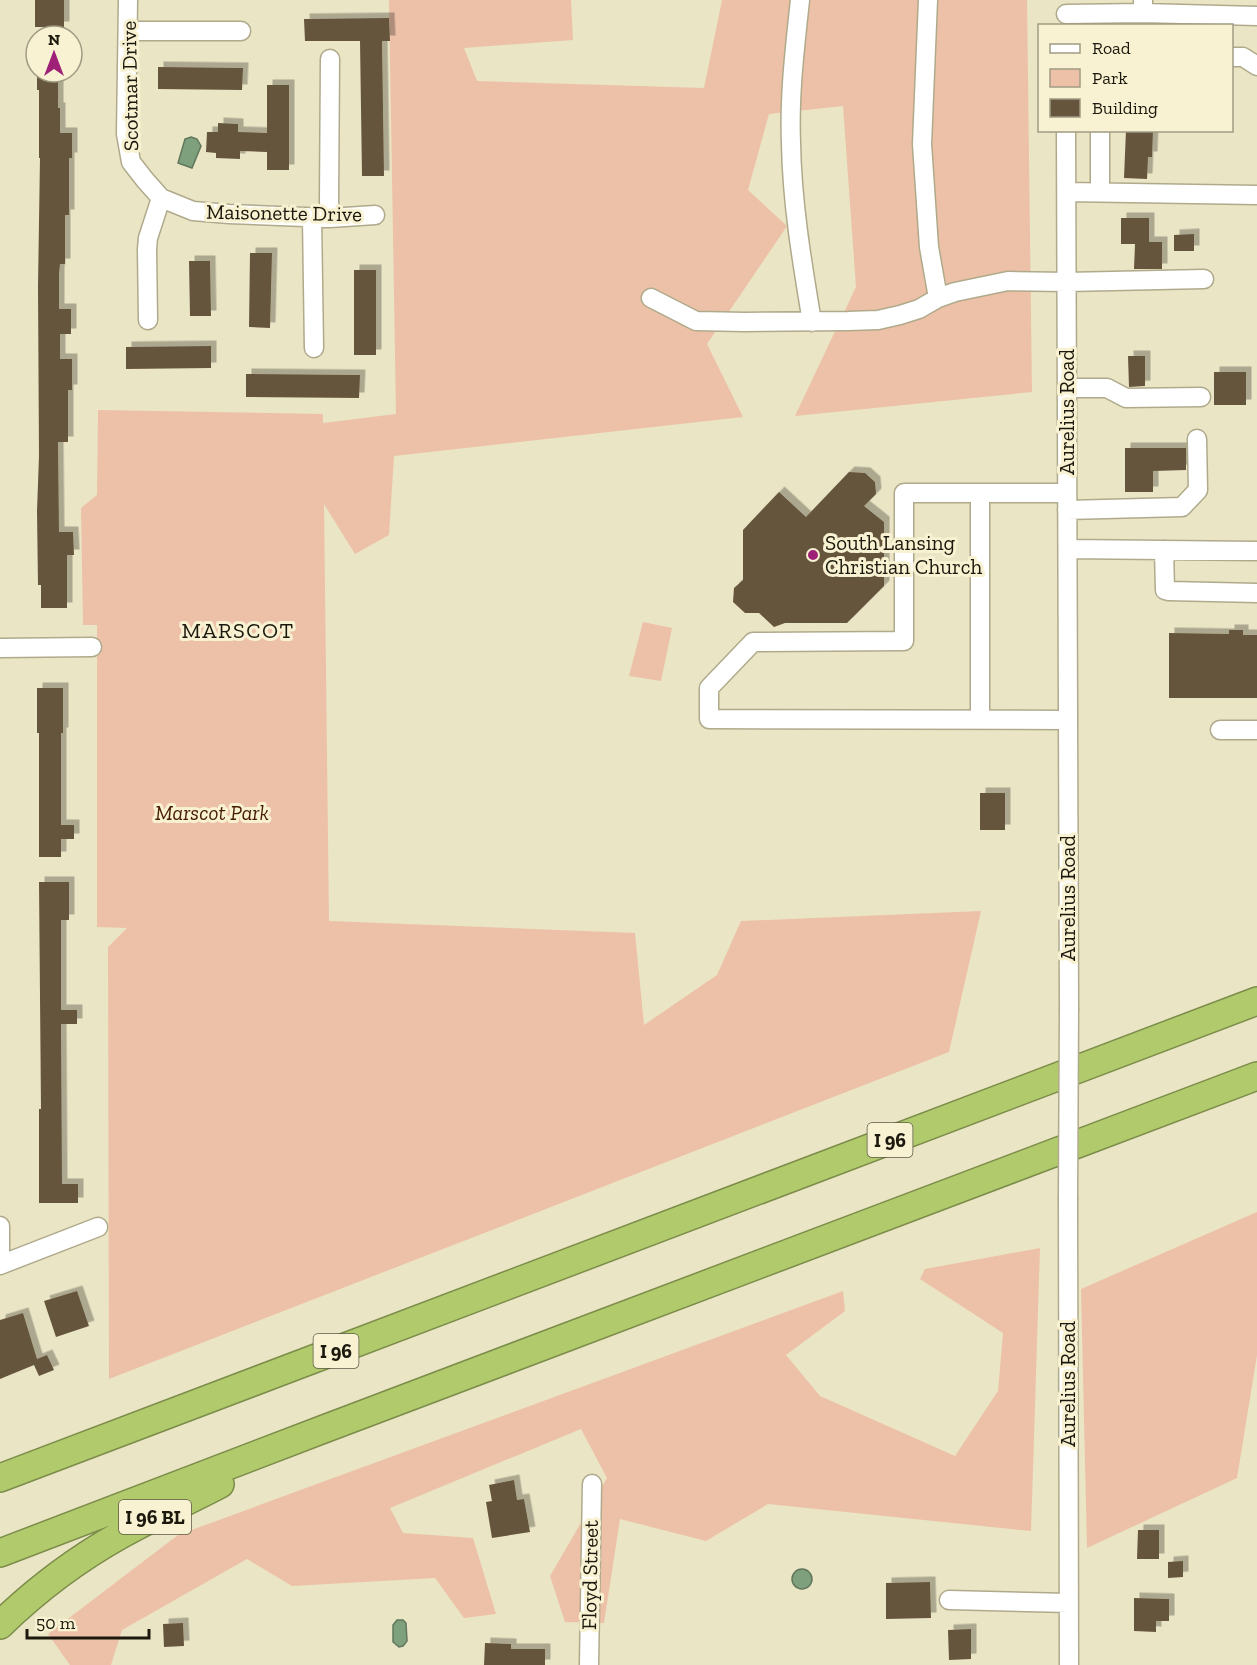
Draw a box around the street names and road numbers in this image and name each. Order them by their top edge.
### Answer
street label: Scotmar Drive [116,20,143,151]
street label: Maisonette Drive [206,199,362,226]
street label: Aurelius Road [1054,348,1079,475]
street label: Aurelius Road [1055,834,1080,961]
road number: I 96 [868,1123,912,1157]
street label: Aurelius Road [1055,1320,1080,1447]
road number: I 96 [314,1334,358,1368]
road number: I 96 BL [119,1500,191,1534]
street label: Floyd Street [576,1520,603,1630]

